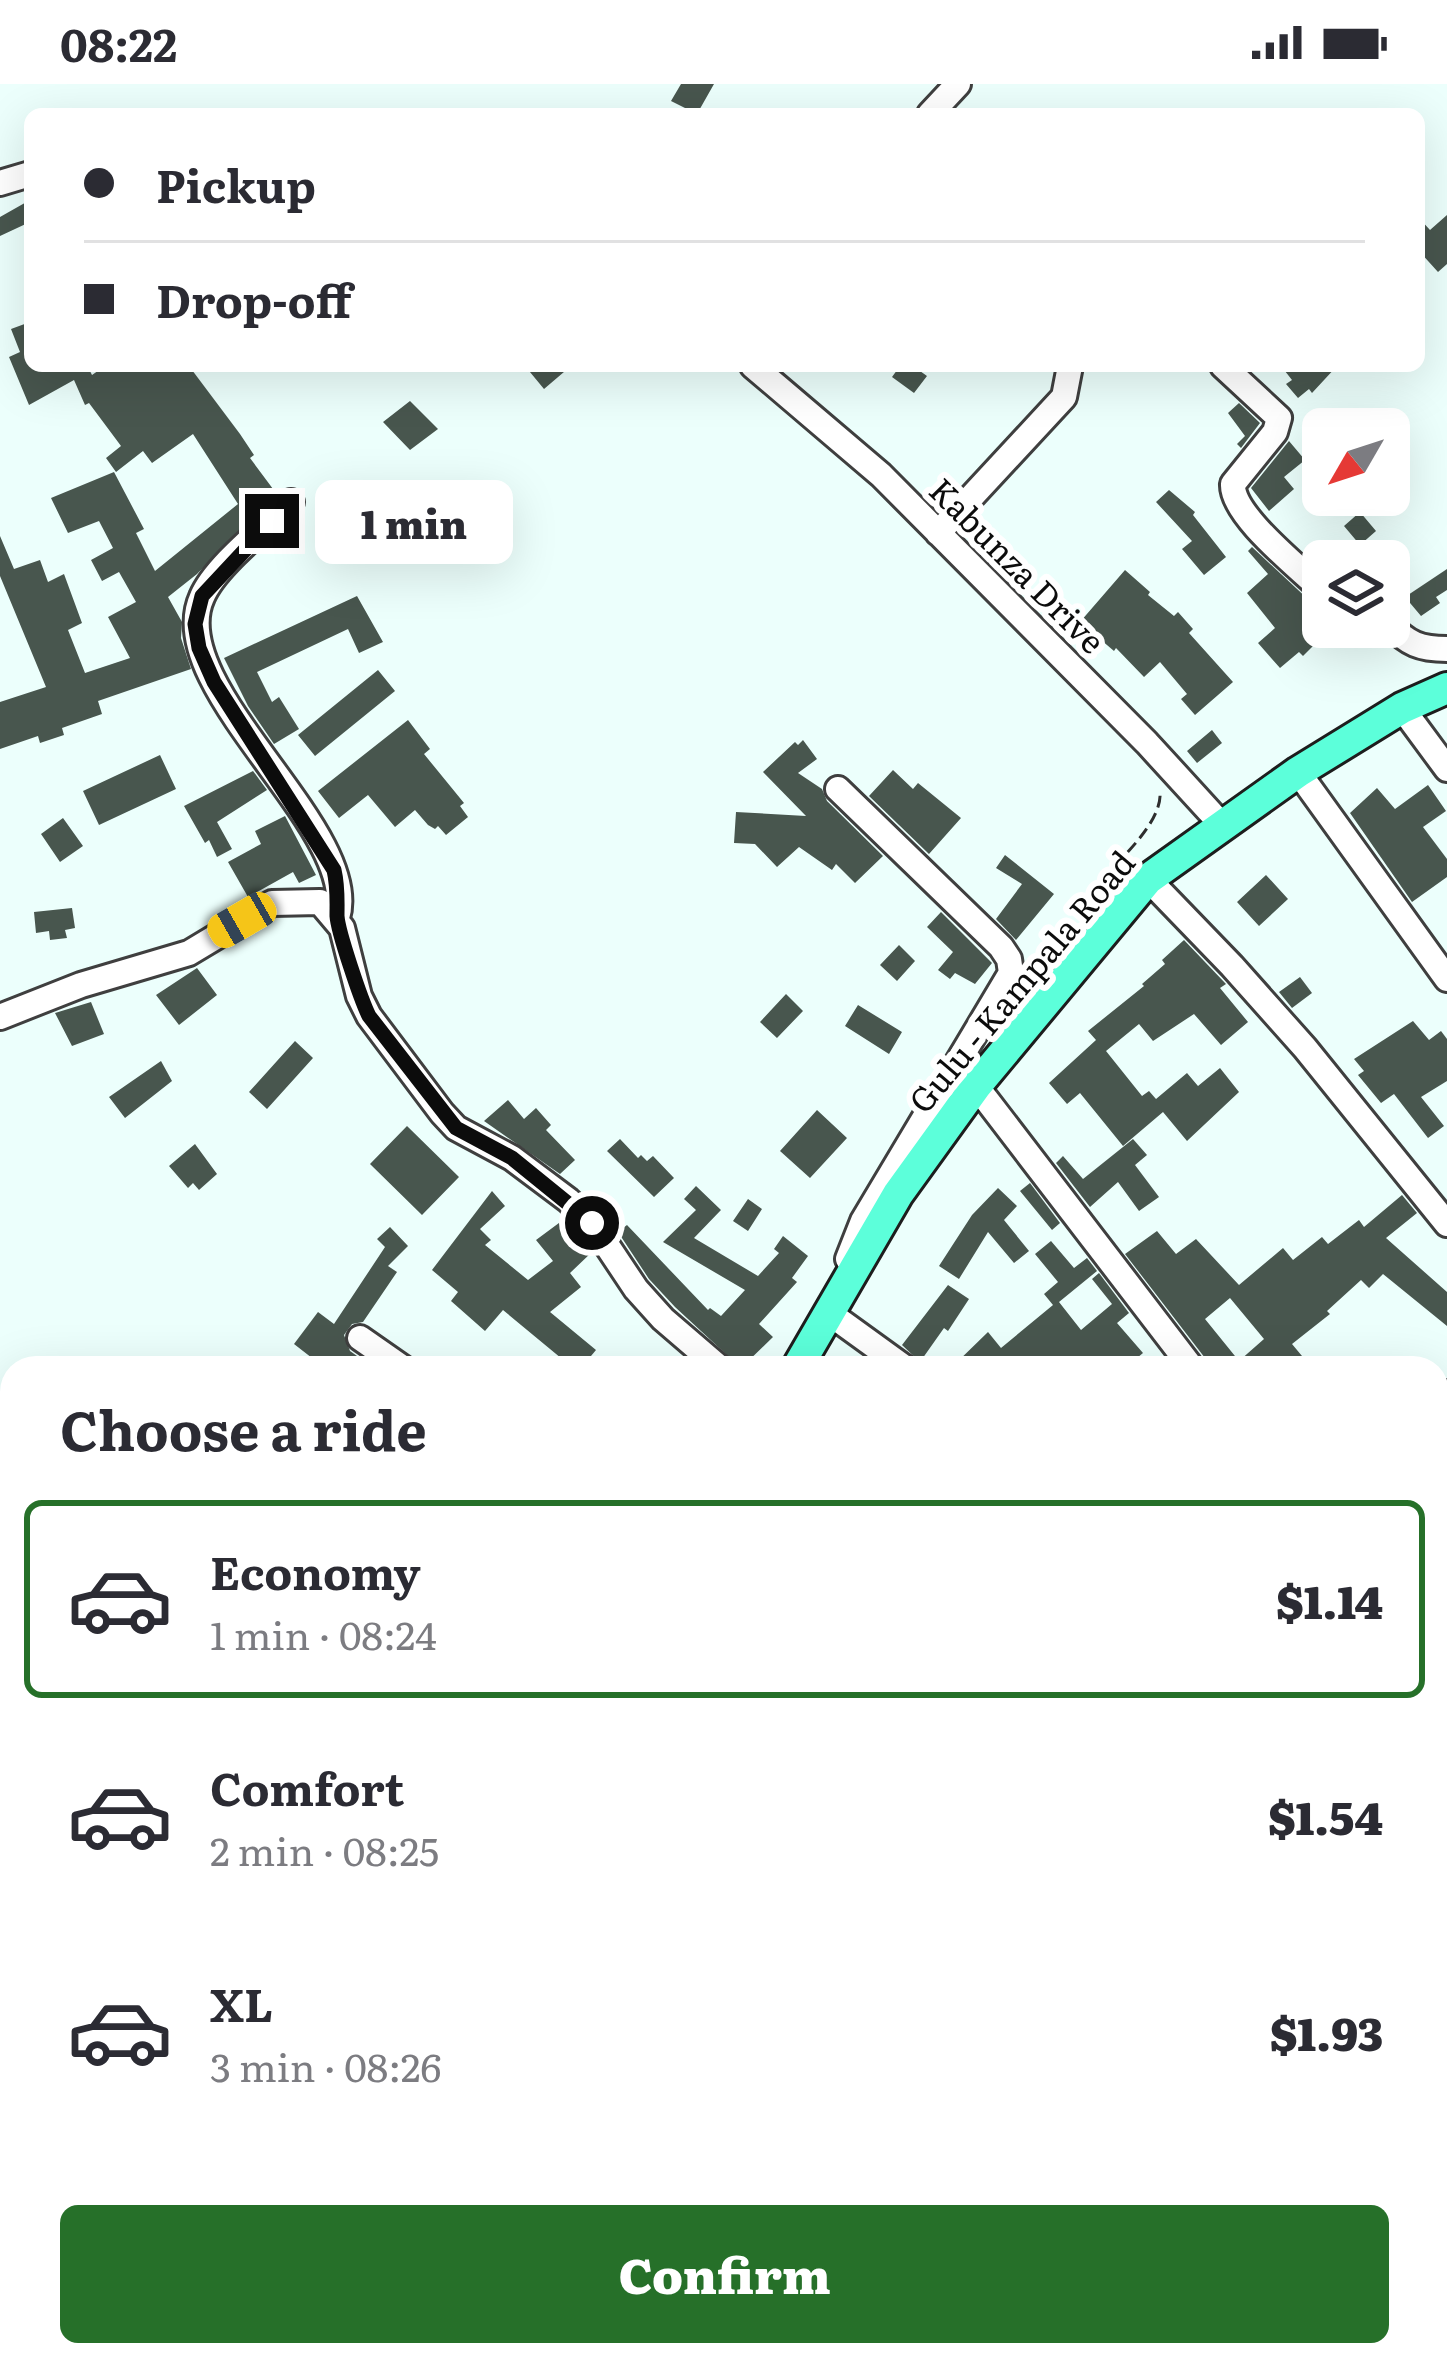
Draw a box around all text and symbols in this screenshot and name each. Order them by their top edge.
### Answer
text: 08:22 [60,9,177,76]
text: Pickup [156,150,316,217]
text: Drop-off [156,265,352,332]
north arrow [1302,408,1410,516]
map controls [1302,408,1410,648]
street label: Kabunza Drive [920,465,1118,663]
callout: 1 min [314,479,512,563]
text: 1 min [361,493,467,551]
route end [245,494,299,548]
button: layers [1302,540,1410,648]
street label: Gulu - Kampala Road [895,839,1145,1122]
car [202,886,282,954]
route start [565,1196,619,1250]
text: Choose a ride [60,1387,427,1468]
text: Economy [210,1537,421,1604]
icon: car [66,1545,174,1653]
text: $1.14 [1276,1566,1383,1633]
text: 1 min · 08:24 [210,1604,437,1662]
text: Comfort [210,1753,404,1820]
icon: car [66,1761,174,1869]
text: $1.54 [1268,1782,1383,1849]
text: 2 min · 08:25 [210,1820,439,1878]
text: XL [210,1969,273,2036]
icon: car [66,1977,174,2085]
text: $1.93 [1270,1998,1383,2065]
text: 3 min · 08:26 [210,2036,442,2094]
button: Confirm [60,2205,1389,2343]

